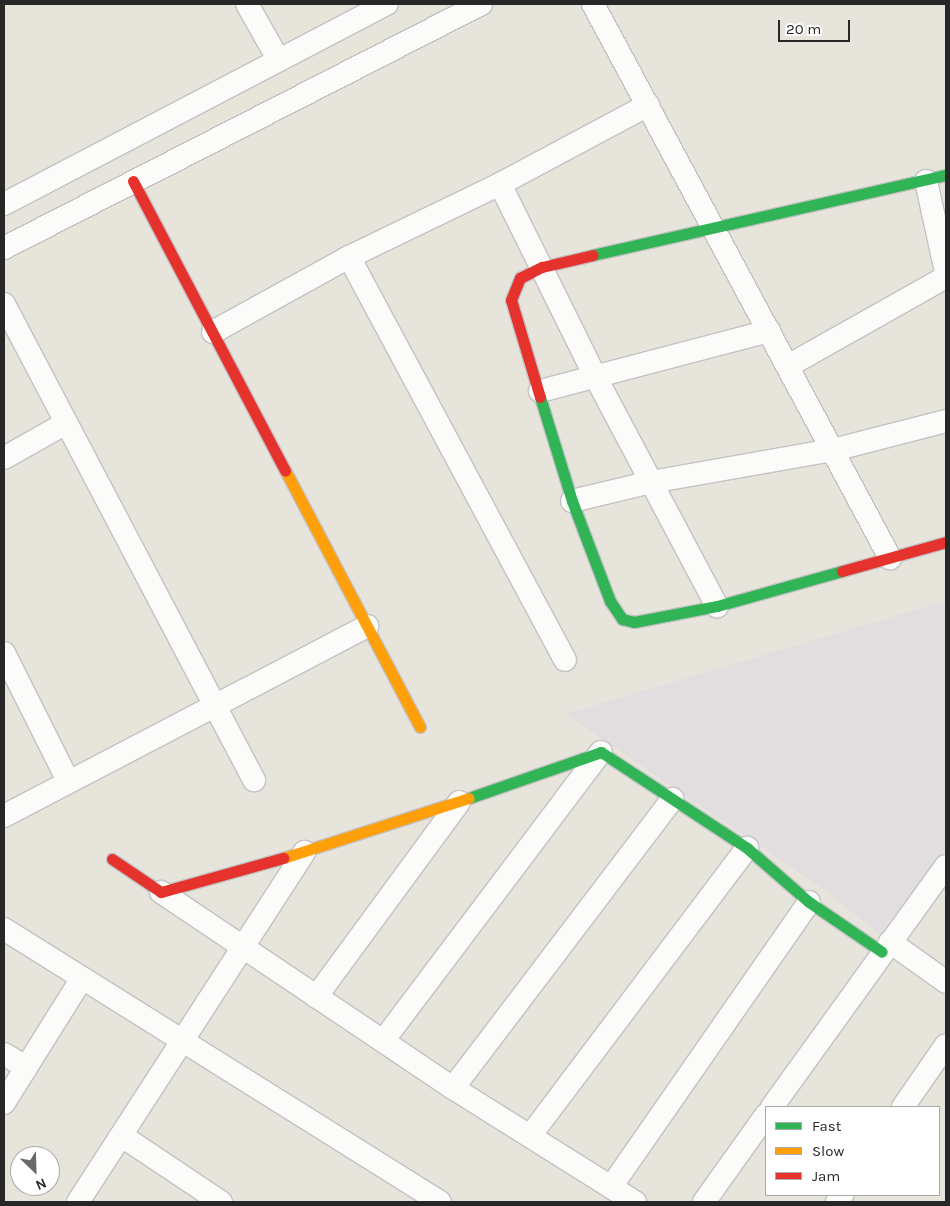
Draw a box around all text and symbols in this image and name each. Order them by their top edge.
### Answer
scale bar [780,10,852,42]
text: 20 m [786,20,821,38]
legend [765,1106,940,1196]
text: Fast [812,1117,841,1135]
text: Slow [812,1142,844,1160]
north arrow [10,1146,60,1196]
text: Jam [812,1167,840,1185]
text: N [33,1174,49,1194]

